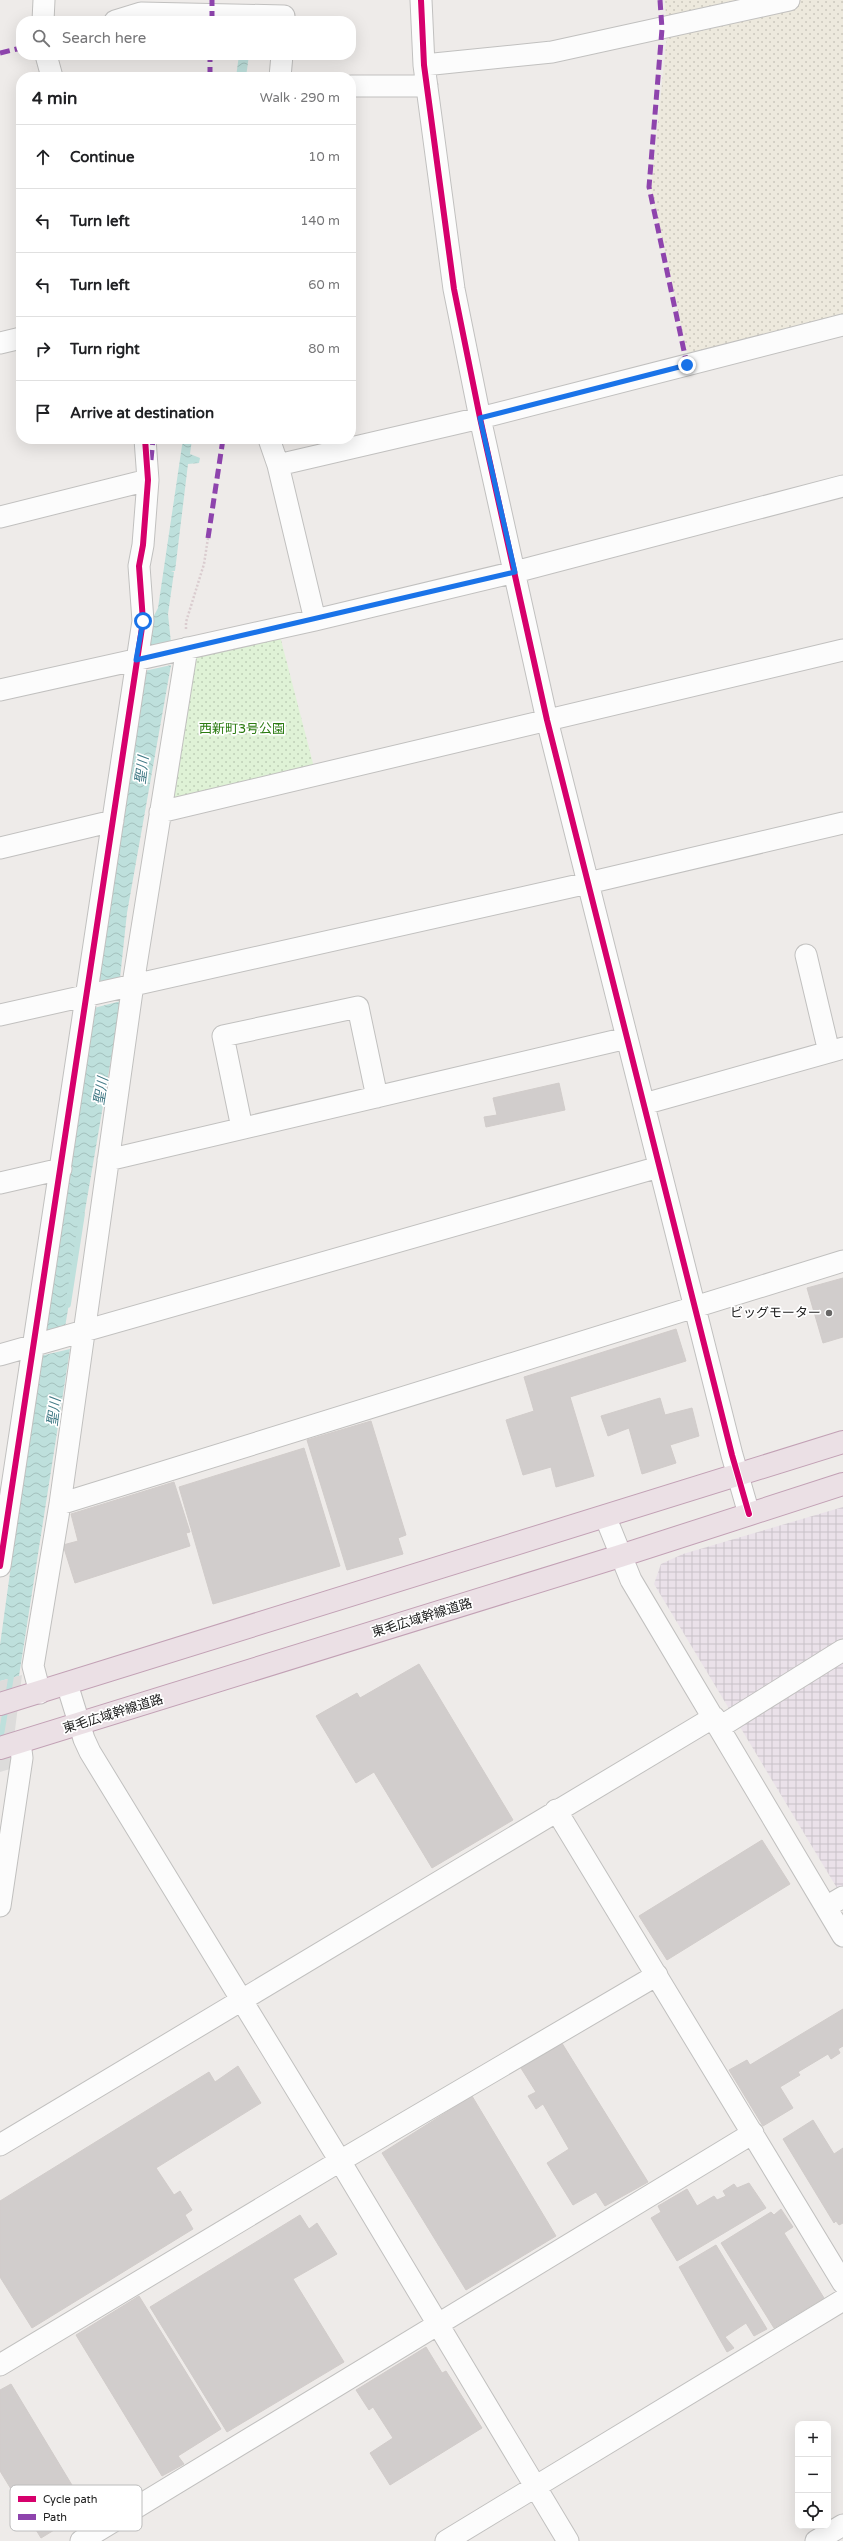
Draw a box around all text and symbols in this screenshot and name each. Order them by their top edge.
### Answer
search box [16,16,356,60]
icon: search [30,27,52,49]
text: Search here [62,29,146,47]
text: 4 min [32,88,77,109]
text: Walk · 290 m [260,90,340,106]
icon: ahead [32,146,54,168]
text: Continue [70,148,134,166]
text: 10 m [308,149,340,165]
icon: left [32,210,54,232]
text: Turn left [70,212,130,230]
text: 140 m [300,213,340,229]
icon: left [32,274,54,296]
text: Turn left [70,276,130,294]
text: 60 m [308,277,340,293]
icon: right [32,338,54,360]
text: Turn right [70,340,140,358]
text: 80 m [308,341,340,357]
route end [678,356,696,374]
icon: arrive [32,402,54,424]
text: Arrive at destination [70,404,214,422]
route start [134,612,152,630]
park label: 西新町3号公園 [199,721,285,737]
water label: 聖川 [132,753,152,785]
water label: 聖川 [90,1074,112,1106]
place label: ビッグモーター [730,1305,821,1321]
marker: ビッグモーター [824,1308,834,1318]
water label: 聖川 [44,1395,64,1427]
street label: 東毛広域幹線道路 [370,1595,474,1641]
street label: 東毛広域幹線道路 [61,1691,165,1737]
map controls [795,2421,831,2529]
button: + [795,2421,831,2457]
button: − [795,2457,831,2493]
legend [10,2485,142,2531]
text: Cycle path [43,2493,98,2506]
button: locate [795,2493,831,2529]
text: Path [43,2511,67,2524]

